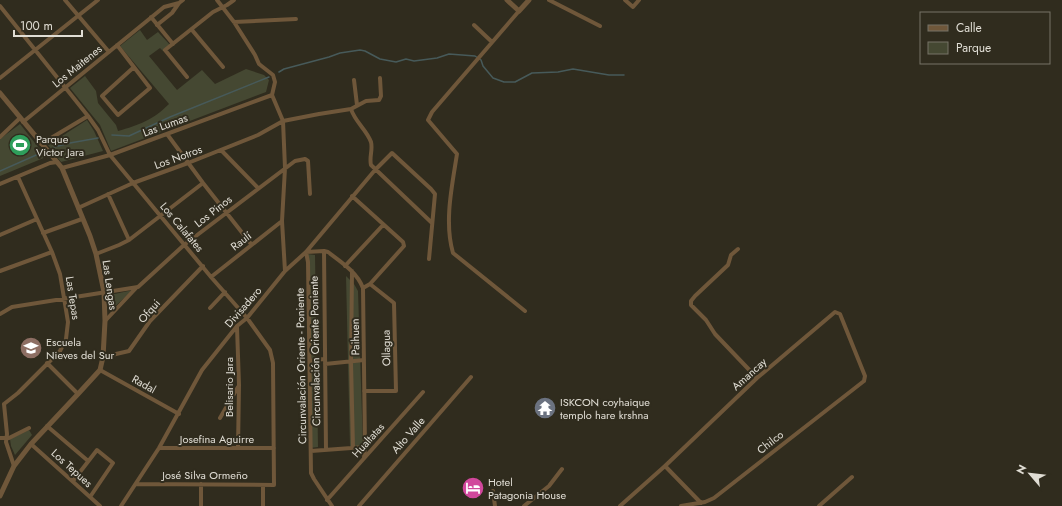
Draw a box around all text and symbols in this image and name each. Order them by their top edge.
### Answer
scale bar [14,12,82,38]
legend [920,12,1050,64]
text: 100 m [20,17,53,35]
text: Calle [956,19,982,37]
text: Parque [956,39,991,57]
street label: Los Maitenes [49,41,106,91]
street label: Las Lumas [140,109,190,141]
place label: Parque Victor Jara [36,131,84,160]
sports icon: Parque Victor Jara [7,132,33,158]
street label: Los Notros [152,141,205,173]
street label: Los Pinos [191,191,236,231]
street label: Los Calafates [156,199,208,256]
street label: Raulí [227,227,256,254]
street label: Las Lengas [99,259,122,312]
street label: Las Tepas [62,275,84,321]
street label: Circunvalación Oriente Poniente [306,275,324,426]
street label: Divisadero [221,283,265,331]
street label: Circunvalación Oriente - Poniente [292,288,310,444]
street label: Ofqui [134,296,164,326]
street label: Paihuen [347,318,363,356]
street label: Ollagua [378,330,394,366]
place label: Escuela Nieves del Sur [46,334,115,363]
school or university icon: Escuela Nieves del Sur [18,335,44,361]
street label: Amancay [728,354,770,394]
street label: Belisario Jara [221,357,237,417]
street label: Radal [129,371,159,397]
place label: ISKCON coyhaique templo hare krshna [560,394,650,423]
temple icon: ISKCON coyhaique templo hare krshna [532,395,558,421]
street label: Alto Valle [388,413,429,457]
street label: Hualtatas [348,419,388,461]
street label: Chilco [753,426,787,458]
street label: Josefina Aguirre [178,431,254,447]
street label: Los Tepues [48,445,97,491]
north arrow [1010,454,1050,494]
text: N [1012,462,1030,477]
street label: José Silva Ormeño [160,467,248,483]
place label: Hotel Patagonia House [488,474,567,503]
hotel icon: Hotel Patagonia House [460,475,486,501]

